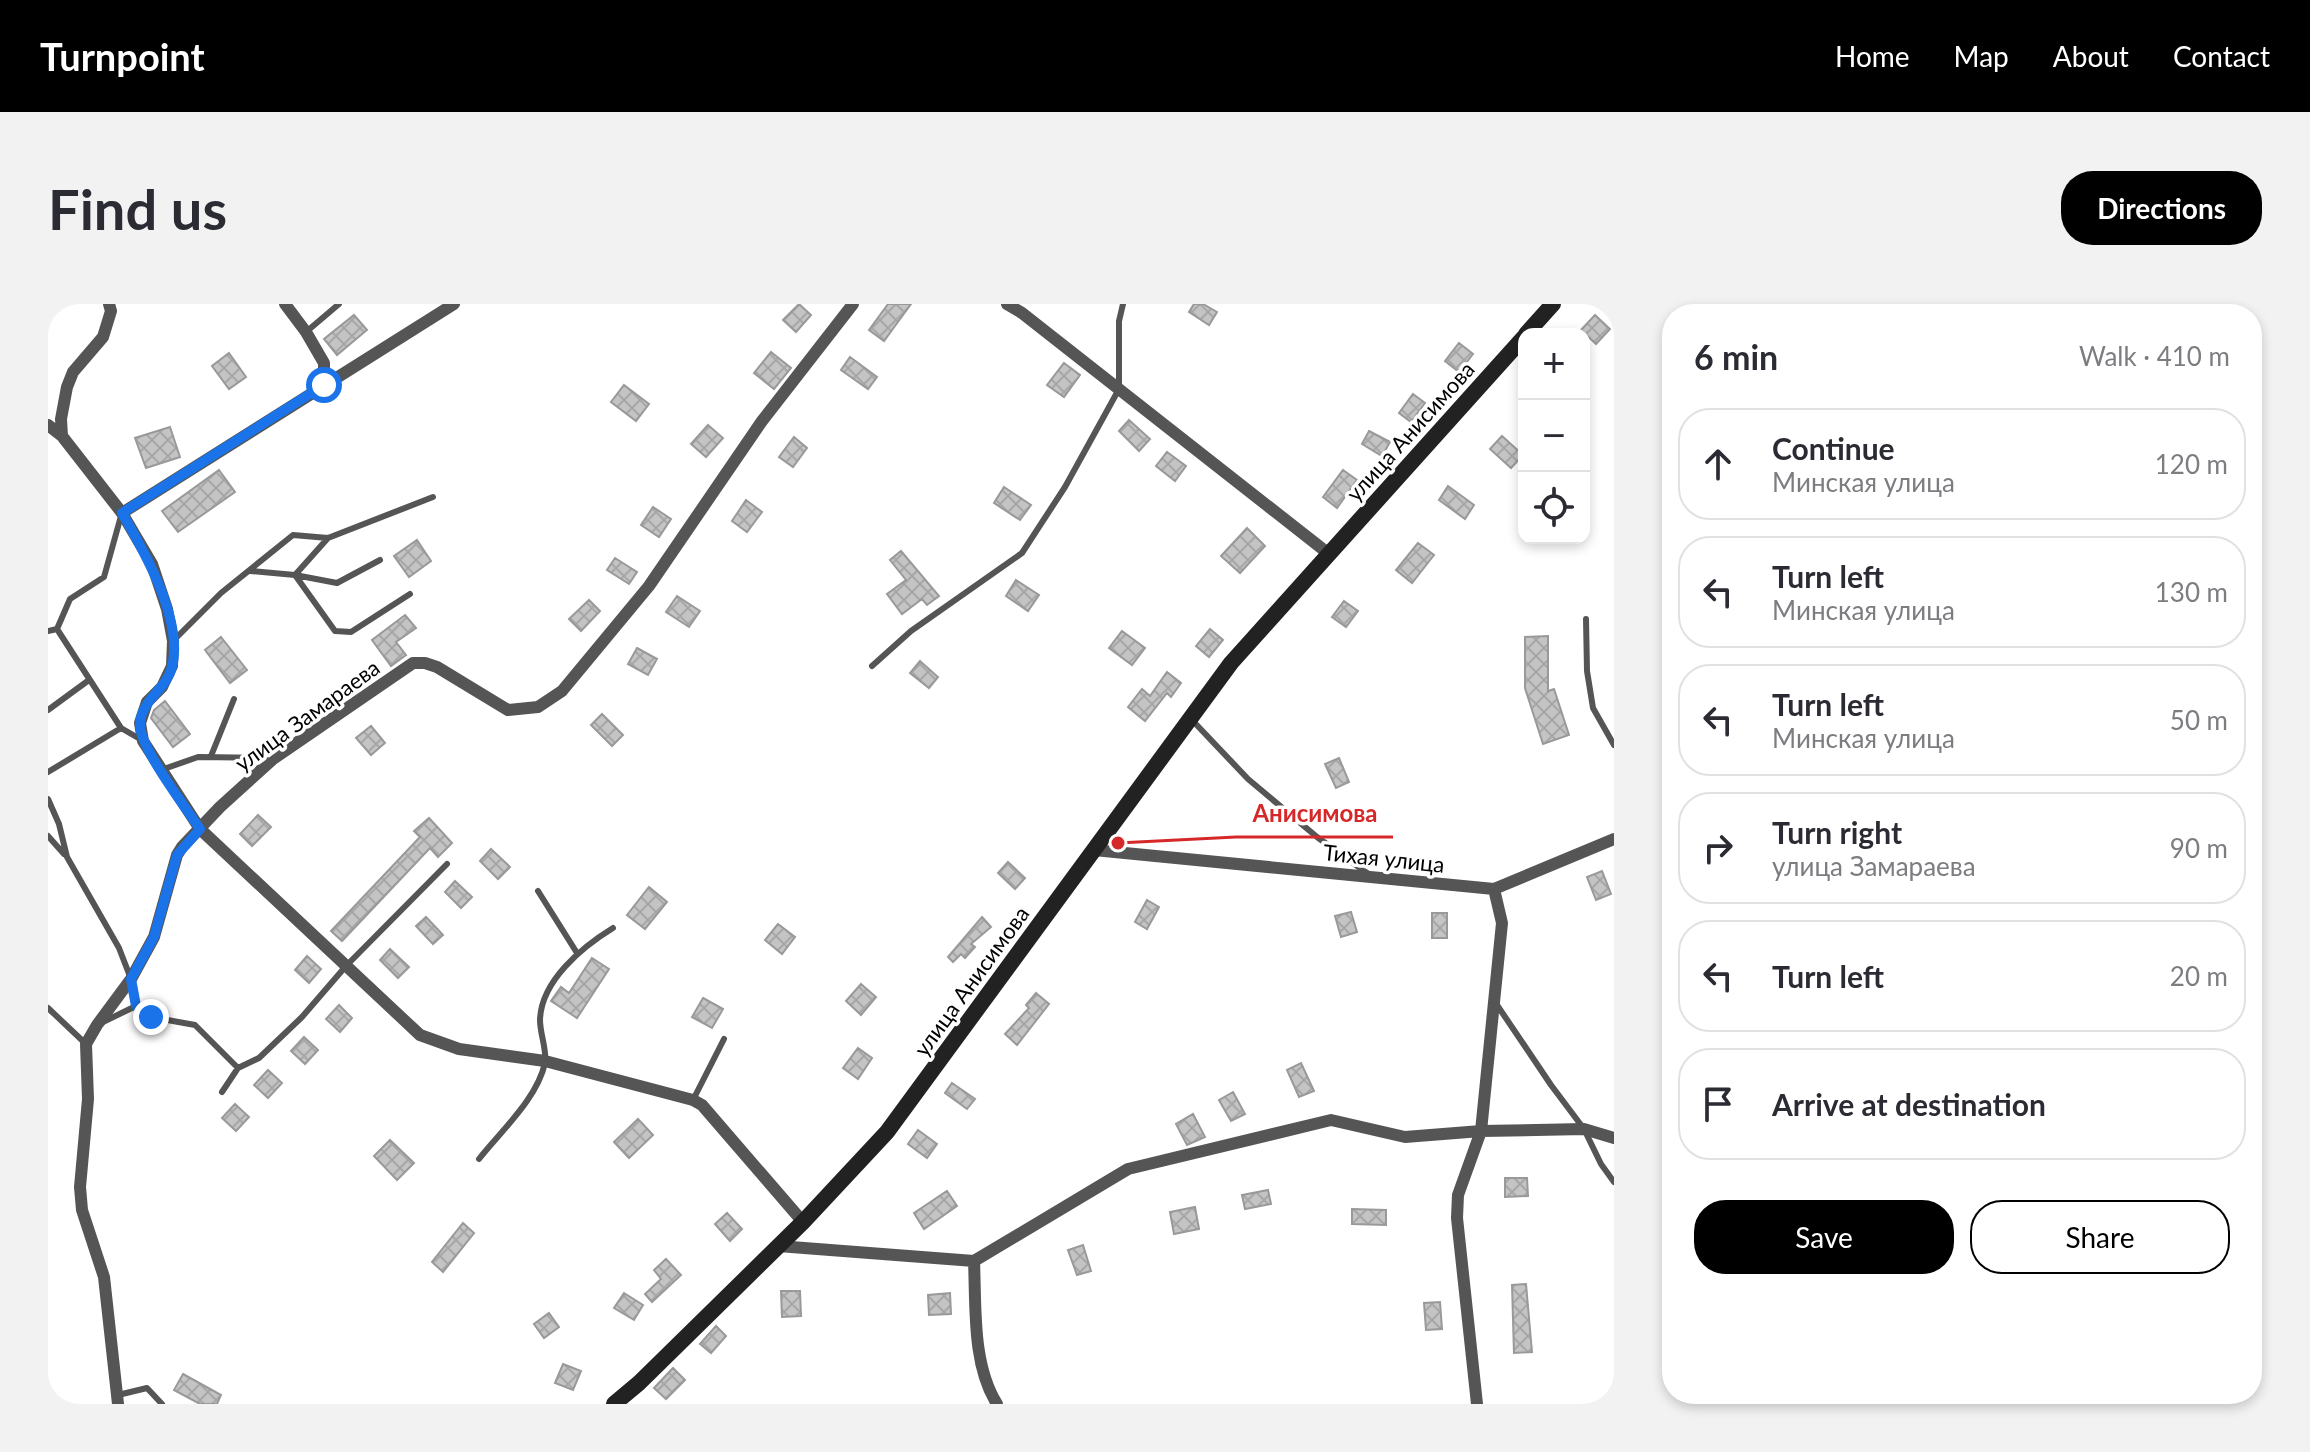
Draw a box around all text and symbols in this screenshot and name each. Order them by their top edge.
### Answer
text: Turnpoint [40,33,205,79]
text: Home [1835,39,1910,73]
text: Map [1954,39,2009,73]
text: About [2053,39,2129,73]
text: Contact [2173,39,2270,73]
button: Directions [2061,171,2262,245]
text: Find us [48,175,227,242]
map controls [1518,328,1590,544]
button: + [1518,328,1590,400]
text: 6 min [1694,336,1778,377]
text: Walk · 410 m [2079,340,2230,372]
street label: улица Анисимова [1340,356,1480,506]
route start [306,367,342,403]
button: − [1518,400,1590,472]
text: Continue [1772,430,1895,466]
icon: ahead [1696,442,1740,486]
text: 120 m [2155,448,2228,480]
text: Минская улица [1772,466,1955,498]
button: locate [1518,472,1590,544]
text: Turn left [1772,558,1884,594]
icon: left [1696,570,1740,614]
text: 130 m [2155,576,2228,608]
text: Минская улица [1772,594,1955,626]
street label: улица Замараева [229,653,385,777]
text: Turn left [1772,686,1884,722]
icon: left [1696,698,1740,742]
text: 50 m [2170,704,2228,736]
text: Минская улица [1772,722,1955,754]
callout: Анисимова [1236,789,1393,837]
text: Анисимова [1251,798,1378,827]
text: Turn right [1772,814,1902,850]
icon: right [1696,826,1740,870]
text: 90 m [2170,832,2228,864]
street label: Тихая улица [1322,838,1446,878]
text: улица Замараева [1772,850,1976,882]
street label: улица Анисимова [908,901,1034,1061]
icon: left [1696,954,1740,998]
text: Turn left [1772,958,1884,994]
text: 20 m [2170,960,2228,992]
route end [133,999,169,1035]
icon: arrive [1696,1082,1740,1126]
text: Arrive at destination [1772,1086,2046,1122]
button: Save [1694,1200,1954,1274]
button: Share [1970,1200,2230,1274]

